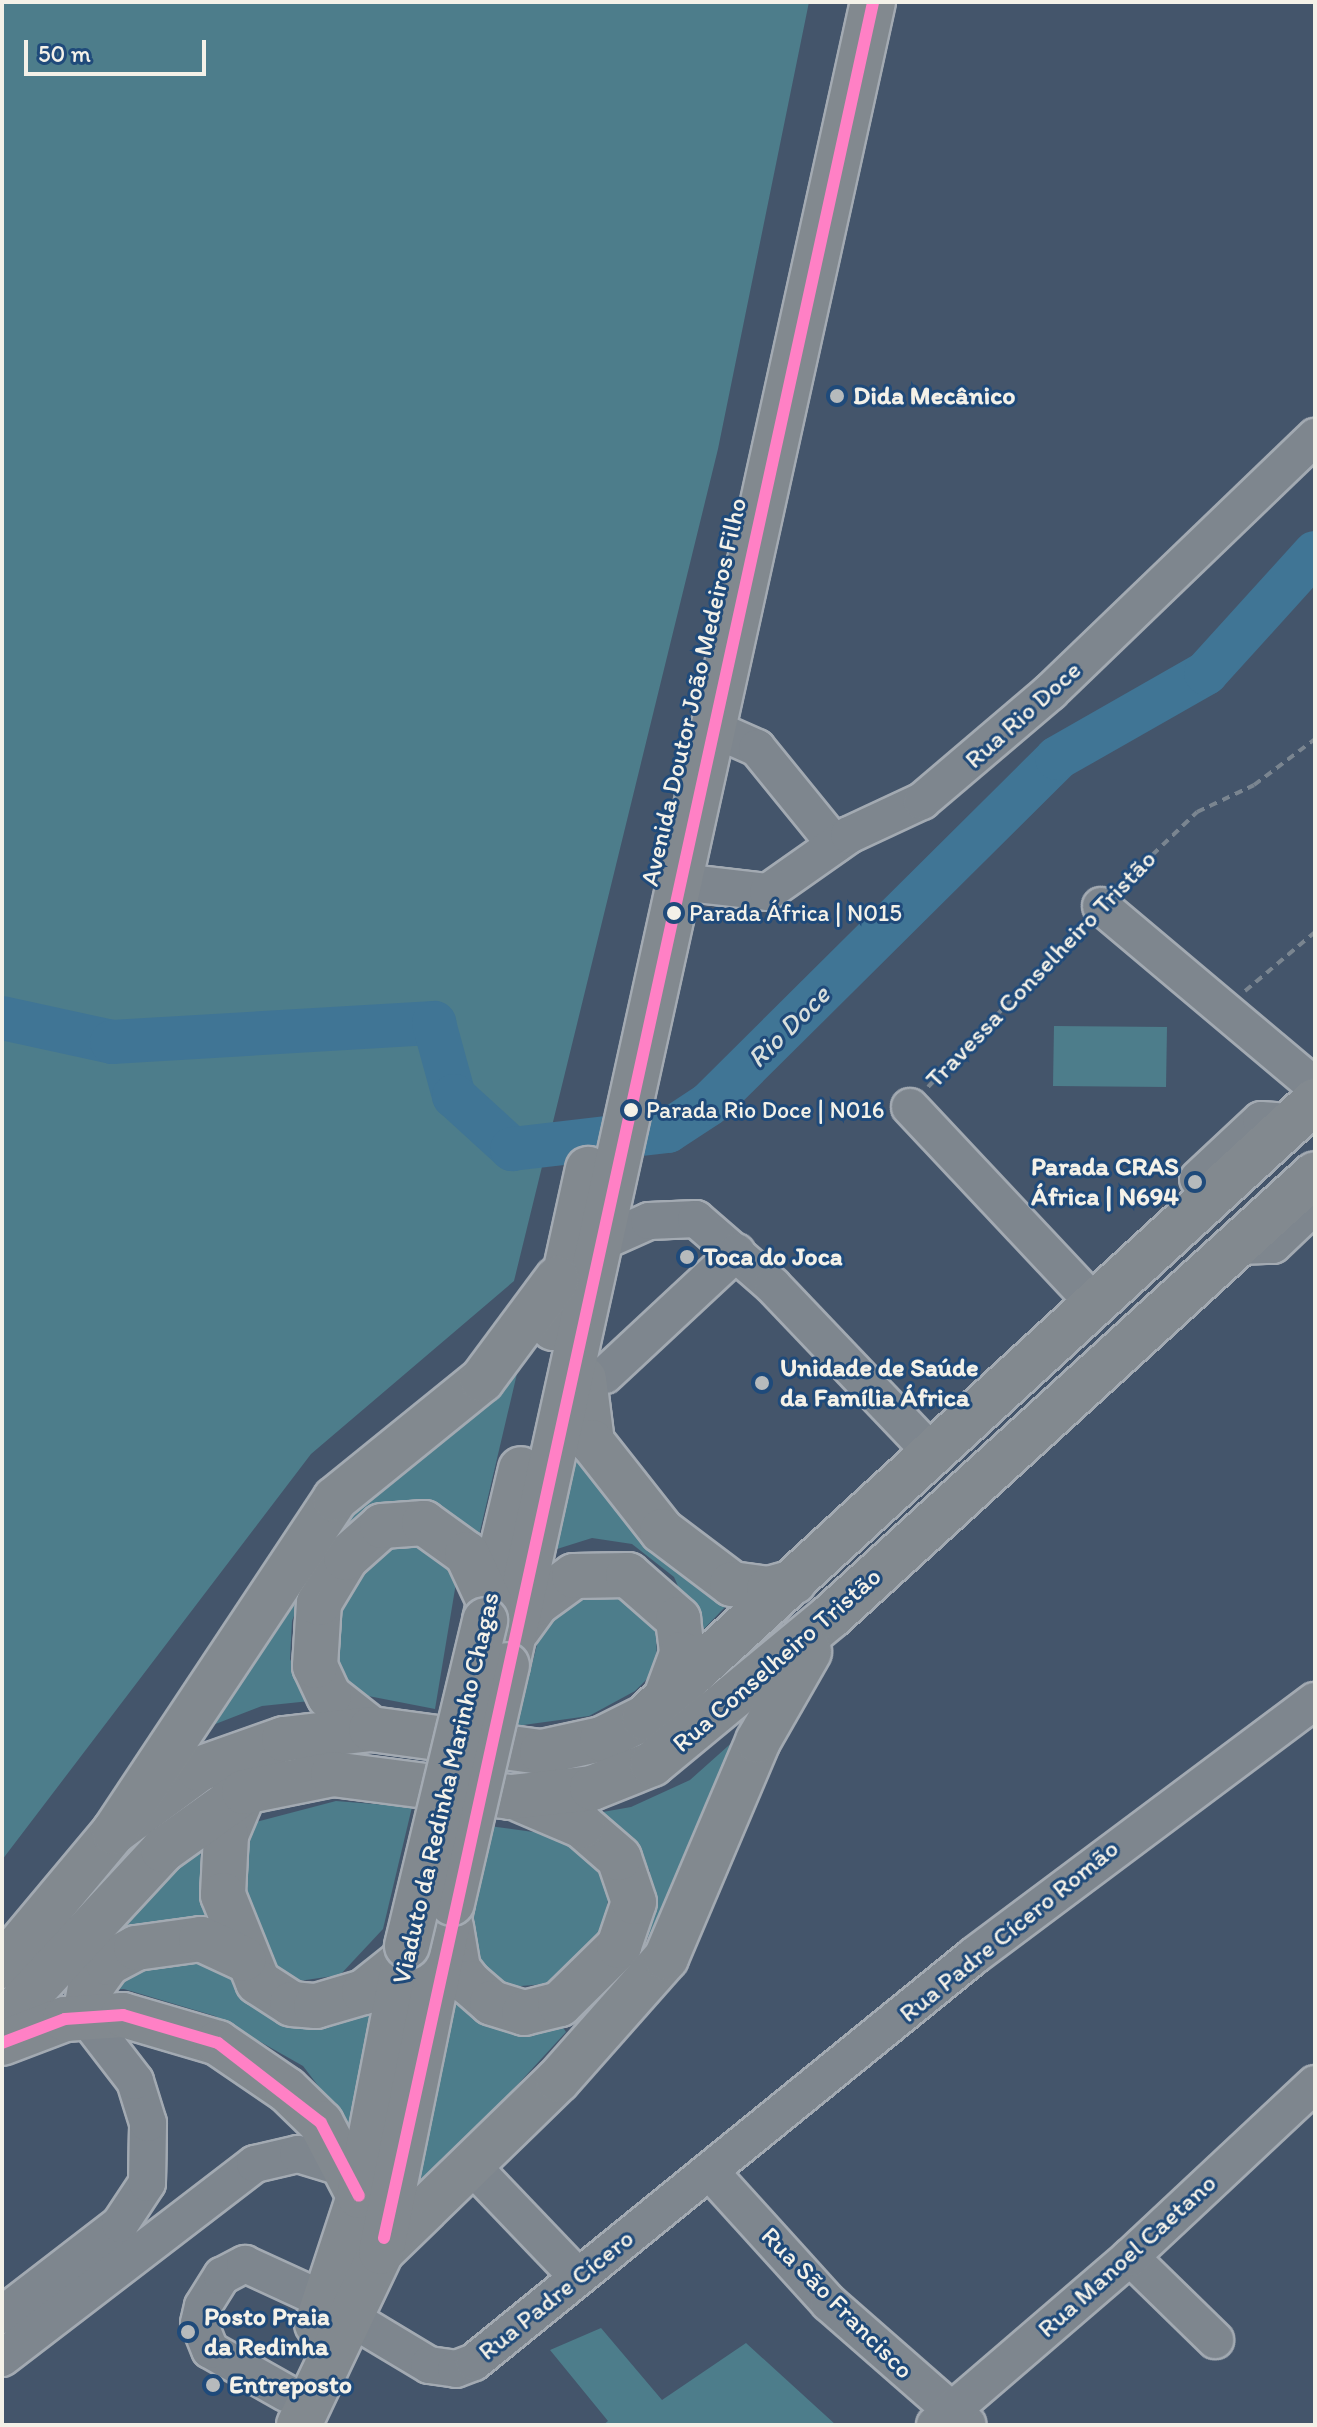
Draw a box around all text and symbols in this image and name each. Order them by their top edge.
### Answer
scale bar [28,24,210,74]
text: 50 m [38,39,91,68]
place label: Dida Mecânico [853,380,1014,412]
marker: Dida Mecânico [828,387,846,405]
street label: Avenida Doutor João Medeiros Filho [634,495,754,889]
street label: Rua Rio Doce [959,655,1087,775]
street label: Travessa Conselheiro Tristão [919,843,1163,1095]
place label: Parada África | N015 [689,899,902,927]
marker: Parada África | N015 [666,905,682,921]
water label: Rio Doce [739,977,837,1075]
place label: Parada Rio Doce | N016 [646,1096,885,1124]
marker: Parada Rio Doce | N016 [623,1102,639,1118]
place label: Parada CRAS África | N694 [1031,1151,1179,1212]
marker: Parada CRAS África | N694 [1186,1173,1204,1191]
place label: Toca do Joca [703,1241,843,1273]
marker: Toca do Joca [678,1248,696,1266]
place label: Unidade de Saúde da Família África [780,1352,980,1414]
marker: Unidade de Saúde da Família África [751,1372,773,1394]
street label: Rua Conselheiro Tristão [667,1561,887,1759]
street label: Viaduto da Redinha Marinho Chagas [386,1589,506,1987]
street label: Rua Padre Cícero Romão [893,1833,1125,2029]
street label: Rua Manoel Caetano [1031,2168,1223,2344]
street label: Rua São Francisco [754,2220,920,2386]
street label: Rua Padre Cícero [473,2223,639,2367]
place label: Posto Praia da Redinha [204,2301,331,2362]
marker: Posto Praia da Redinha [179,2323,197,2341]
place label: Entreposto [229,2369,352,2401]
marker: Entreposto [204,2376,222,2394]

